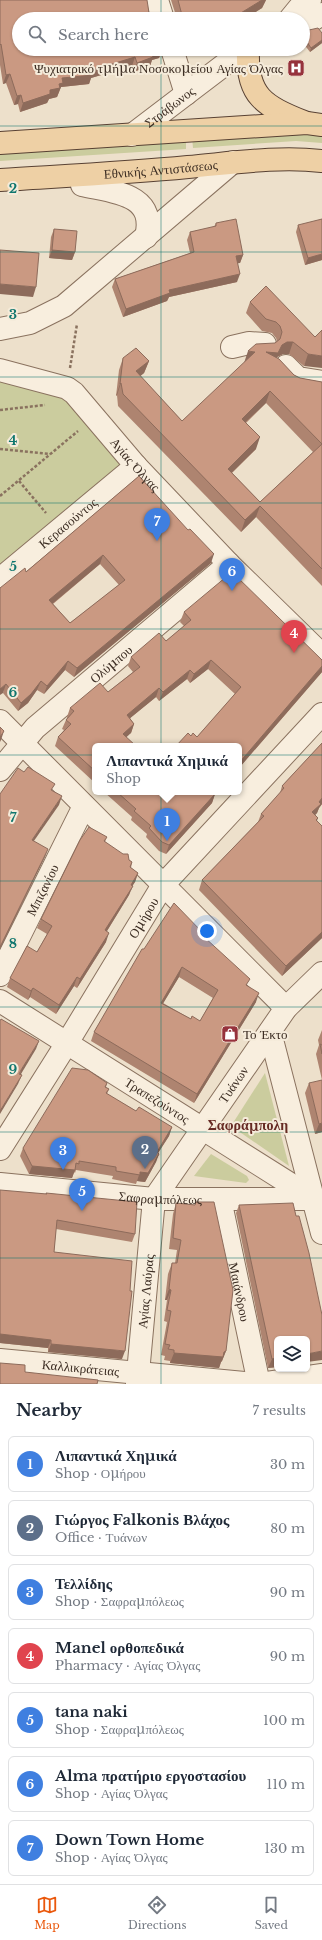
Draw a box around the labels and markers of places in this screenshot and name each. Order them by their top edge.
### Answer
hospital icon: Ψυχιατρικό τμήμα Νοσοκομείου Αγίας Όλγας [286,58,306,78]
place label: Ψυχιατρικό τμήμα Νοσοκομείου Αγίας Όλγας [34,60,284,77]
pin: 7 [144,508,170,541]
pin: 6 [219,558,245,591]
pin: 4 [281,620,307,653]
pin: 1 [154,808,180,841]
shop icon: Το Έκτο [220,1024,240,1044]
place label: Το Έκτο [243,1026,288,1043]
pin: 2 [132,1136,158,1169]
pin: 3 [50,1137,76,1170]
pin: 5 [69,1178,95,1211]

